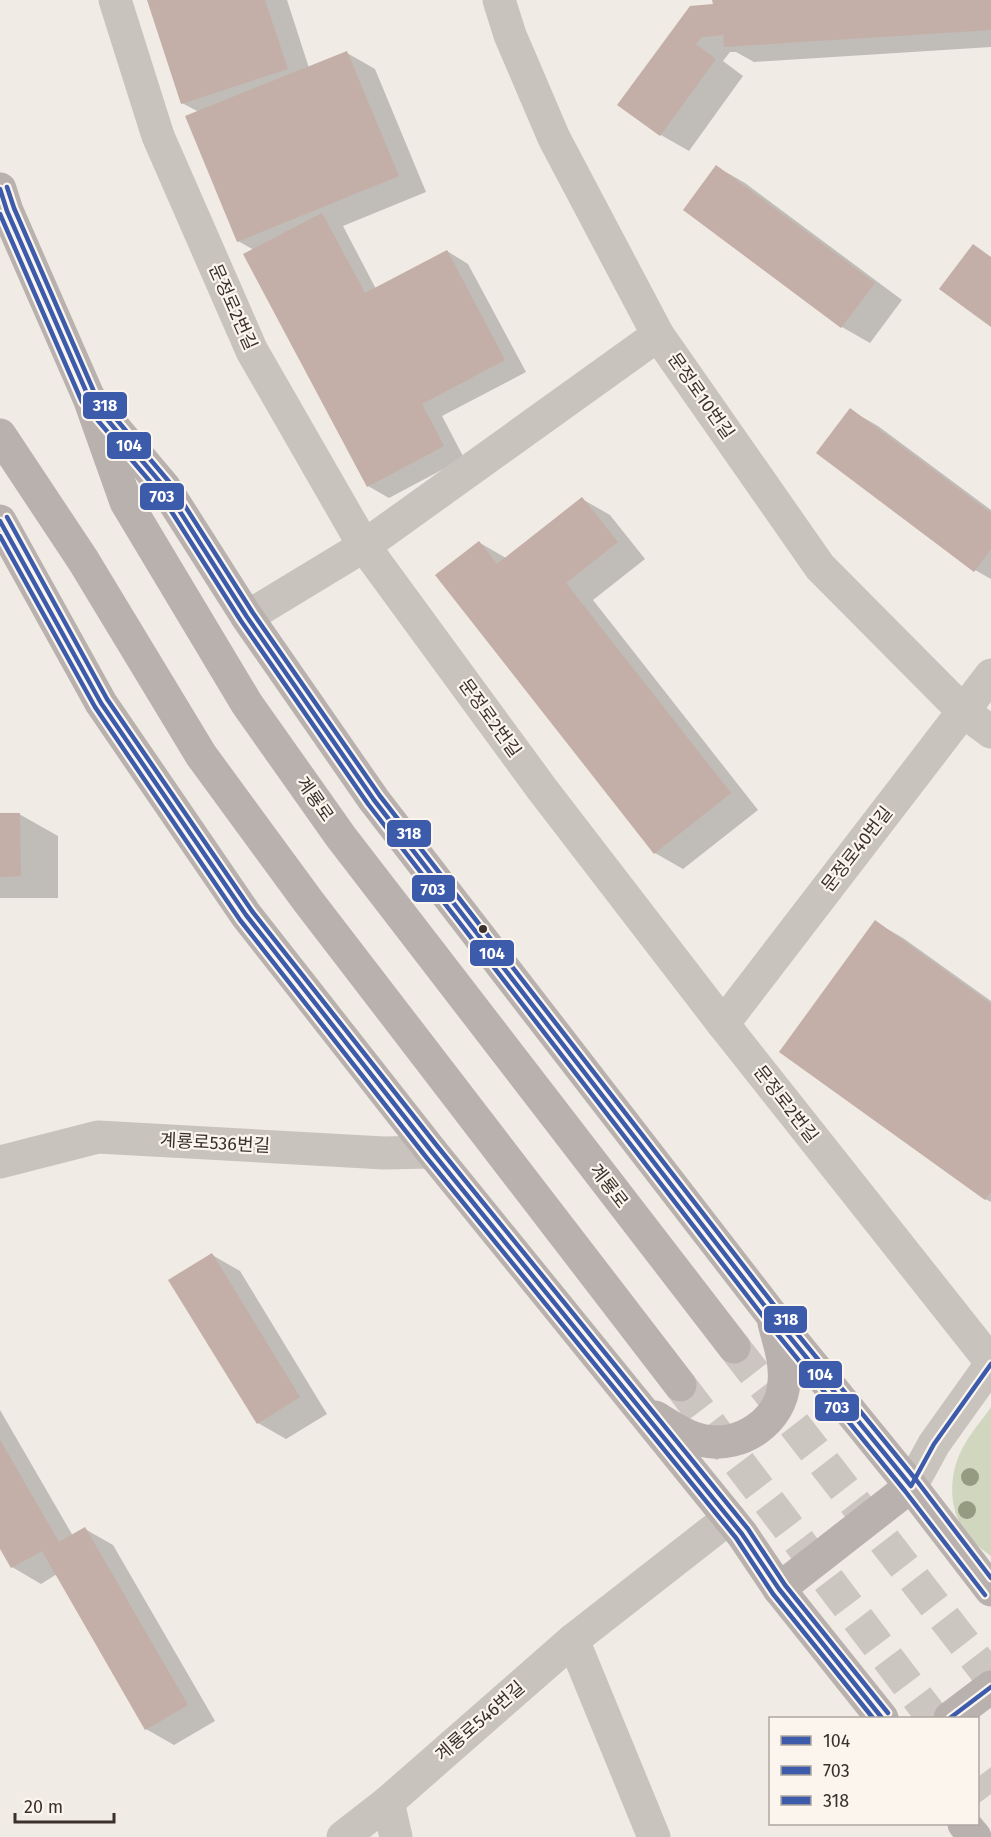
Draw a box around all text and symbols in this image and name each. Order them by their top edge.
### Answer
street label: 문정로2번길 [204,261,262,353]
street label: 문정로10번길 [663,348,739,444]
line badge: 318 [82,391,128,420]
text: 318 [92,396,117,415]
line badge: 104 [106,431,152,460]
text: 104 [116,436,142,455]
line badge: 703 [139,482,185,511]
text: 703 [150,487,174,506]
street label: 문정로2번길 [454,674,526,762]
street label: 계룡로 [292,772,338,826]
street label: 문정로40번길 [817,802,897,896]
line badge: 318 [386,819,432,848]
text: 318 [396,824,421,843]
line badge: 703 [411,874,456,903]
text: 703 [421,880,445,899]
unlabelled marker [477,923,489,935]
line badge: 104 [469,939,515,967]
text: 104 [479,944,505,963]
street label: 문정로2번길 [749,1061,823,1147]
street label: 계룡로536번길 [159,1129,271,1157]
street label: 계룡로 [585,1160,633,1212]
line badge: 318 [763,1305,808,1334]
text: 318 [773,1310,798,1329]
line badge: 104 [798,1360,843,1389]
text: 104 [807,1365,833,1384]
line badge: 703 [814,1393,860,1422]
text: 703 [825,1398,849,1417]
street label: 계룡로546번길 [431,1676,529,1766]
legend [769,1717,979,1825]
text: 104 [823,1730,851,1752]
text: 703 [823,1760,850,1782]
scale bar [15,1786,114,1824]
text: 318 [823,1790,849,1812]
text: 20 m [24,1796,63,1818]

